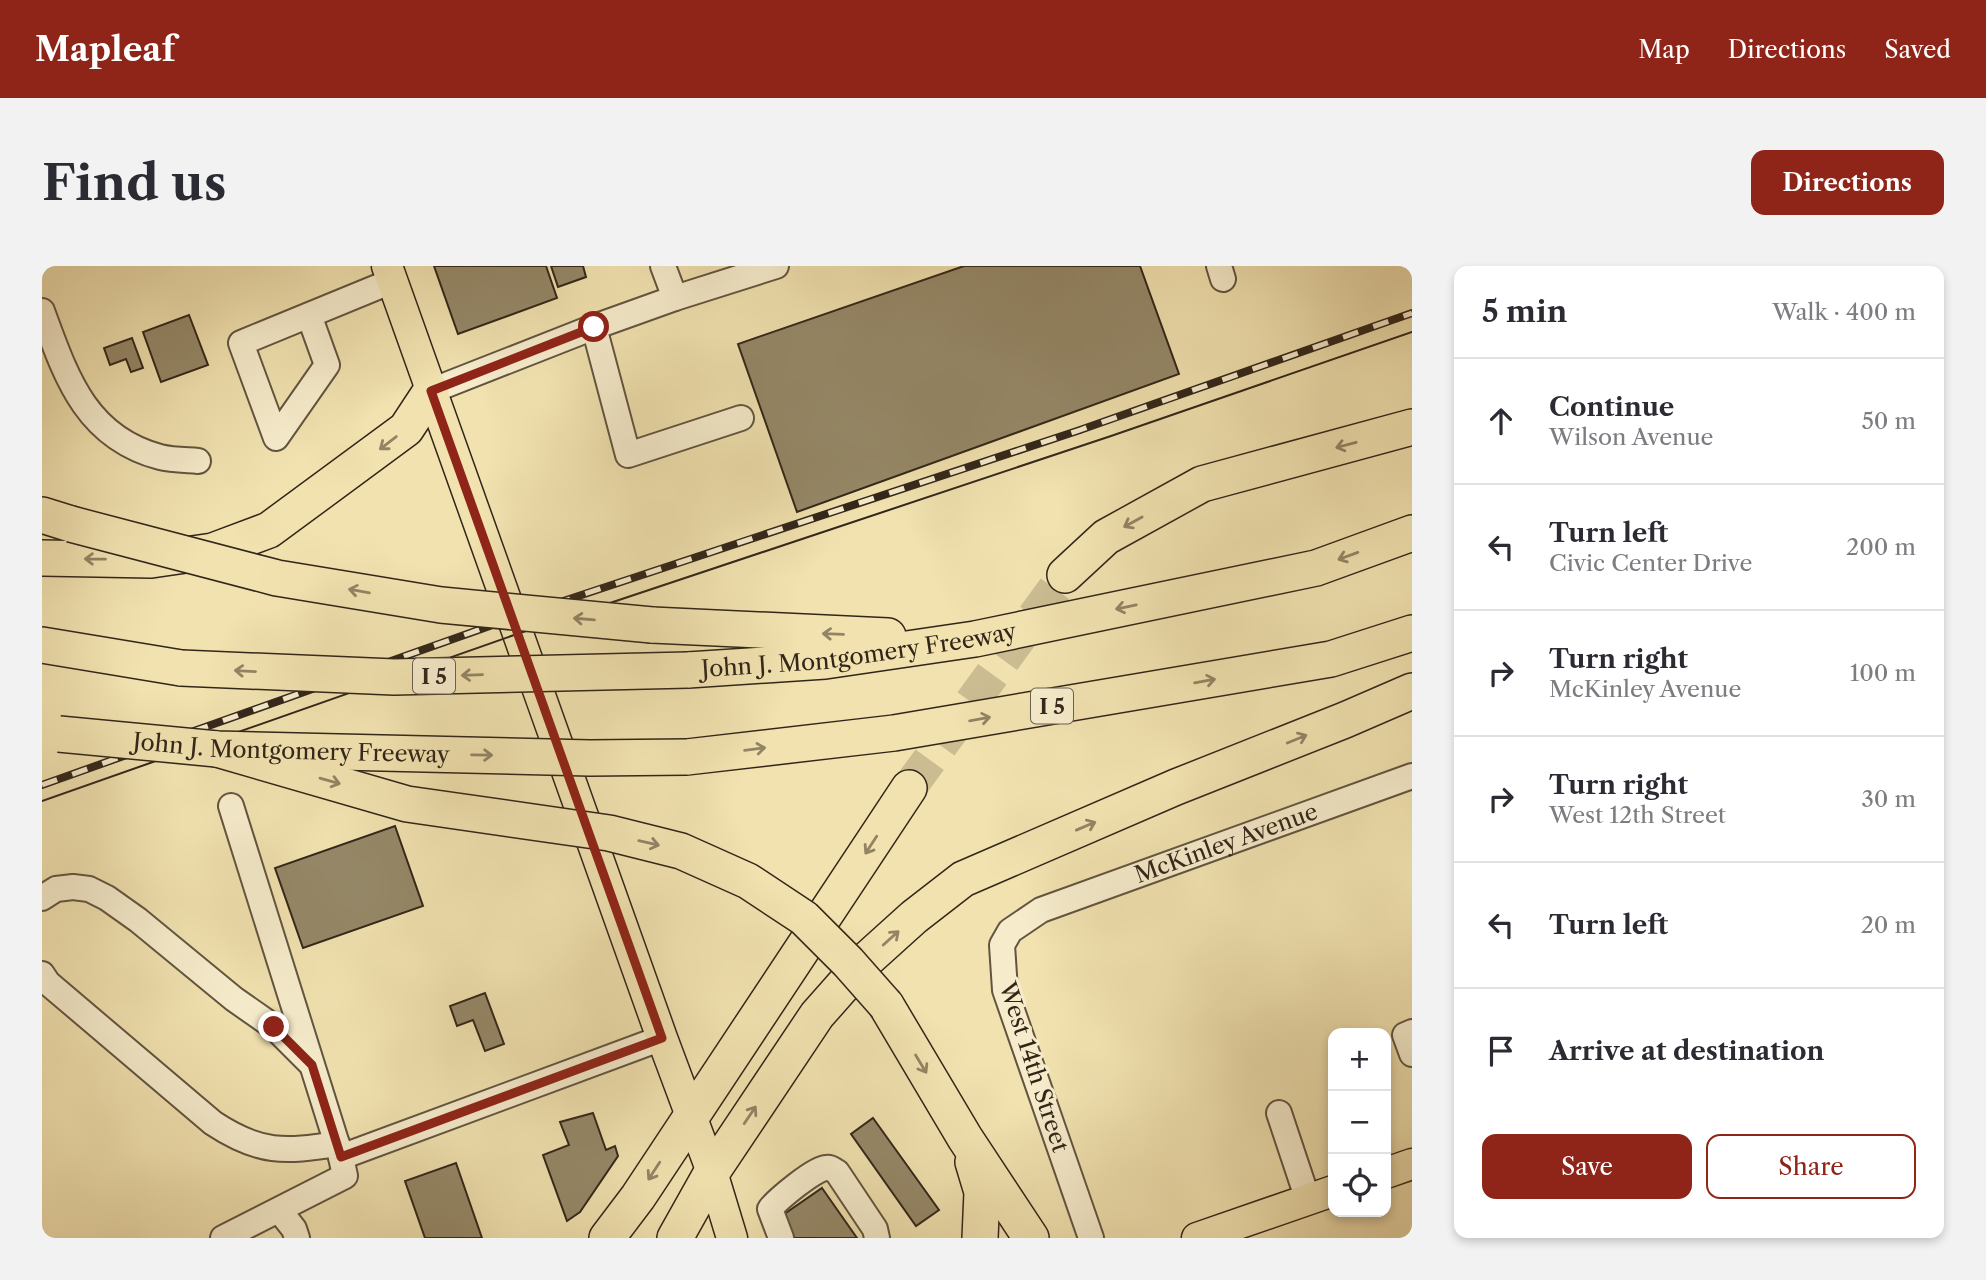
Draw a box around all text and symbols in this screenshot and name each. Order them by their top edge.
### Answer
text: Mapleaf [35,29,175,70]
text: Map [1638,35,1690,64]
text: Directions [1728,35,1846,64]
text: Saved [1884,35,1951,64]
button: Directions [1751,150,1944,215]
text: Find us [42,152,226,213]
text: 5 min [1482,293,1567,330]
text: Walk · 400 m [1772,298,1916,326]
route start [578,311,609,342]
text: Continue [1549,391,1674,423]
icon: ahead [1482,402,1520,440]
text: 50 m [1861,407,1916,435]
text: Wilson Avenue [1549,423,1713,451]
one-way arrow [379,436,398,451]
one-way arrow [1335,439,1358,452]
one-way arrow [1124,515,1144,529]
text: Turn left [1549,517,1668,549]
icon: left [1482,528,1520,566]
text: 200 m [1846,533,1916,561]
text: Civic Center Drive [1549,549,1752,577]
one-way arrow [1337,551,1359,563]
one-way arrow [84,552,107,566]
one-way arrow [348,584,371,597]
one-way arrow [1115,601,1138,615]
one-way arrow [574,612,596,625]
street label: John J. Montgomery Freeway [697,617,1019,683]
one-way arrow [822,627,845,640]
text: Turn right [1549,643,1688,675]
icon: right [1482,654,1520,692]
road number: I 5 [413,658,455,694]
text: 100 m [1850,659,1916,687]
one-way arrow [234,664,257,677]
one-way arrow [461,669,484,682]
one-way arrow [1193,674,1215,687]
text: McKinley Avenue [1549,675,1741,703]
road number: I 5 [1031,688,1073,724]
one-way arrow [968,711,991,725]
street label: John J. Montgomery Freeway [129,727,450,769]
one-way arrow [1285,732,1307,745]
one-way arrow [743,743,766,756]
one-way arrow [470,748,493,762]
text: Turn right [1549,769,1688,801]
one-way arrow [319,776,341,789]
icon: right [1482,780,1520,818]
text: 30 m [1861,785,1916,813]
street label: McKinley Avenue [1131,797,1321,889]
text: West 12th Street [1549,801,1726,829]
one-way arrow [1075,819,1097,832]
one-way arrow [864,835,879,854]
one-way arrow [637,837,660,850]
icon: left [1482,906,1520,944]
text: Turn left [1549,909,1668,941]
text: 20 m [1861,911,1916,939]
one-way arrow [882,930,900,946]
street label: West 14th Street [993,978,1075,1156]
route end [258,1011,289,1042]
map controls [1328,1028,1391,1217]
button: + [1328,1028,1391,1091]
icon: arrive [1482,1032,1520,1070]
text: Arrive at destination [1549,1035,1824,1067]
one-way arrow [914,1053,928,1073]
button: − [1328,1091,1391,1154]
one-way arrow [743,1106,757,1126]
button: Save [1482,1134,1692,1199]
button: Share [1706,1134,1916,1199]
button: locate [1328,1154,1391,1217]
one-way arrow [647,1161,662,1180]

